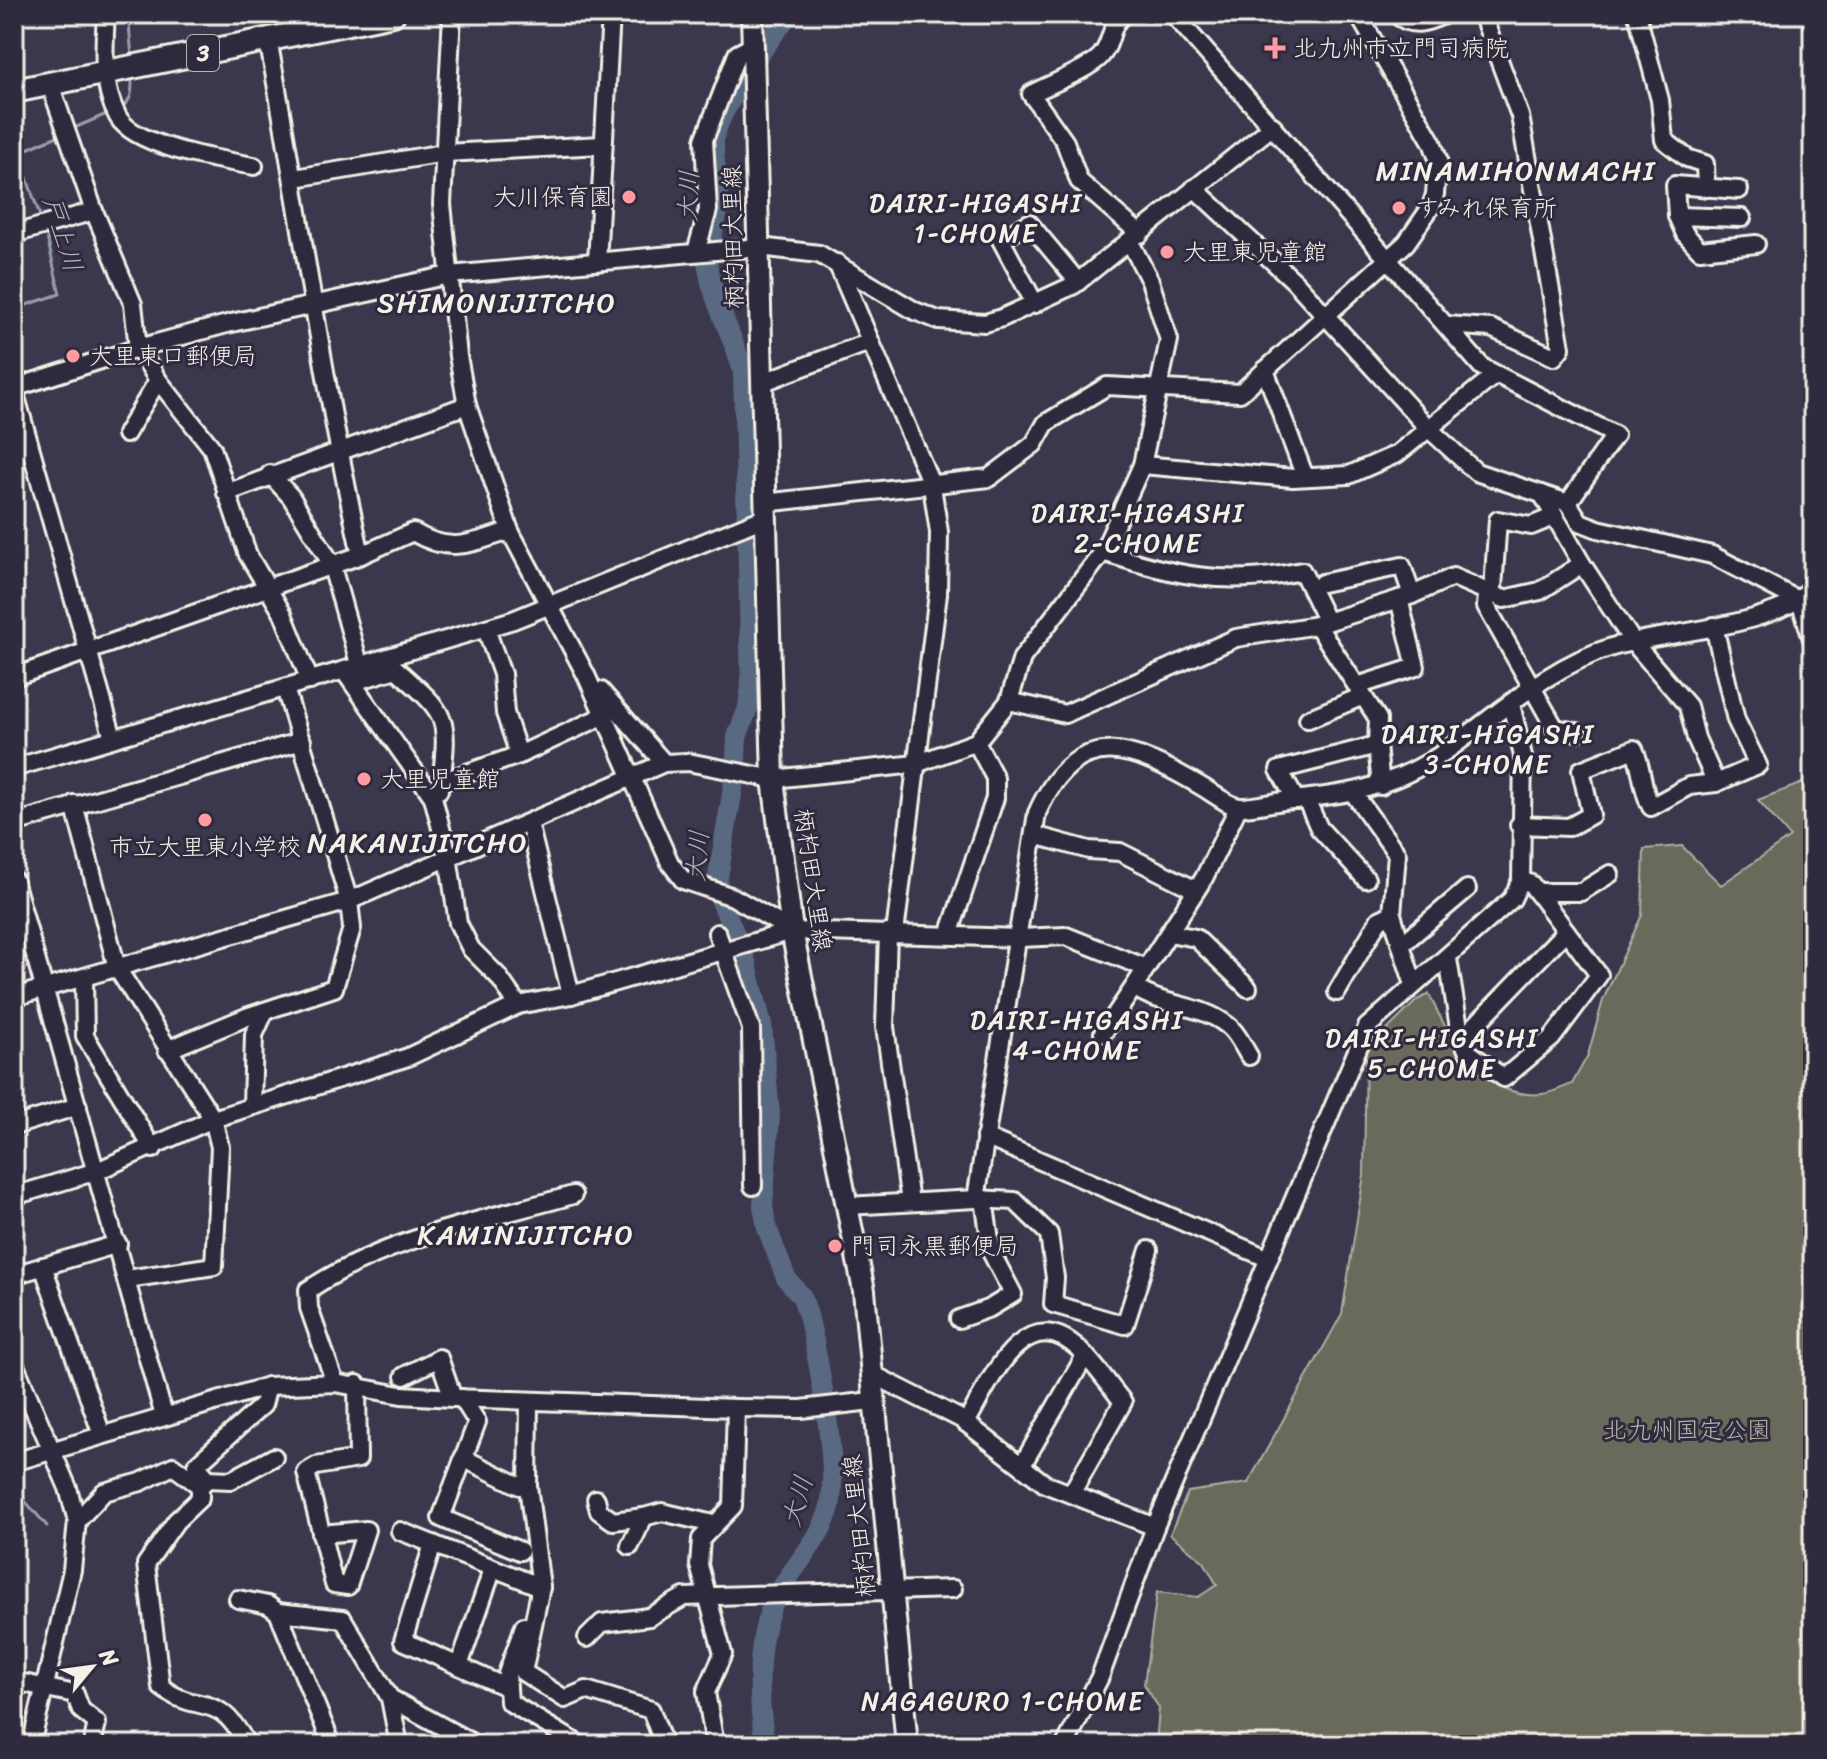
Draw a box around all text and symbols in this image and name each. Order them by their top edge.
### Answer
place label: 北九州市立門司病院 [1293,27,1509,69]
road number: 3 [187,35,219,71]
marker: 北九州市立門司病院 [1264,37,1286,59]
district label: MINAMIHONMACHI [1376,146,1656,195]
street label: 柄杓田大里線 [711,165,755,309]
water label: 大川 [664,169,712,223]
place label: 大川保育園 [493,176,613,218]
district label: DAIRI-HIGASHI 1-CHOME [869,180,1083,256]
place label: すみれ保育所 [1415,187,1557,229]
marker: 大川保育園 [620,188,638,206]
water label: 戸上川 [30,190,96,278]
marker: すみれ保育所 [1390,199,1408,217]
place label: 大里東児童館 [1183,231,1327,273]
marker: 大里東児童館 [1158,243,1176,261]
district label: SHIMONIJITCHO [377,278,617,327]
place label: 大里東口郵便局 [89,335,257,377]
marker: 大里東口郵便局 [64,347,82,365]
district label: DAIRI-HIGASHI 2-CHOME [1031,490,1245,566]
district label: DAIRI-HIGASHI 3-CHOME [1381,711,1595,787]
place label: 大里児童館 [380,758,500,800]
marker: 大里児童館 [355,770,373,788]
street label: 柄杓田大里線 [782,806,844,954]
marker: 市立大里東小学校 [196,811,214,829]
district label: NAKANIJITCHO [307,818,529,867]
place label: 市立大里東小学校 [109,826,301,868]
water label: 大川 [672,828,722,884]
district label: DAIRI-HIGASHI 4-CHOME [970,997,1184,1073]
district label: DAIRI-HIGASHI 5-CHOME [1325,1015,1539,1091]
district label: KAMINIJITCHO [417,1210,635,1259]
place label: 門司永黒郵便局 [851,1225,1019,1267]
marker: 門司永黒郵便局 [826,1237,844,1255]
park label: 北九州国定公園 [1603,1409,1771,1451]
street label: 柄杓田大里線 [831,1452,887,1600]
water label: 大川 [768,1470,826,1532]
north arrow [52,1627,132,1707]
text: N [88,1641,130,1674]
district label: NAGAGURO 1-CHOME [861,1678,1145,1724]

